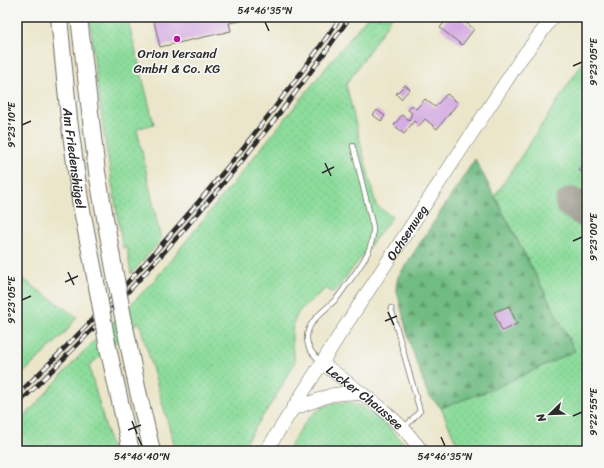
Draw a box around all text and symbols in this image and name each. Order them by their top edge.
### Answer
text: 54°46'35"N [238,2,293,20]
marker: Orion Versand GmbH & Co. KG [172,34,182,44]
text: 9°23'05"E [585,37,603,86]
place label: Orion Versand GmbH & Co. KG [134,42,220,80]
text: 9°23'10"E [3,101,21,148]
street label: Am Friedenshügel [56,106,92,211]
street label: Ochsenweg [380,200,434,265]
text: 9°23'00"E [585,212,603,261]
text: 9°23'05"E [3,275,21,324]
street label: Lecker Chaussee [321,359,409,436]
text: 9°22'55"E [585,387,603,436]
north arrow [530,394,570,434]
text: N [531,410,552,426]
text: 54°46'40"N [114,448,170,466]
text: 54°46'35"N [418,448,473,466]

